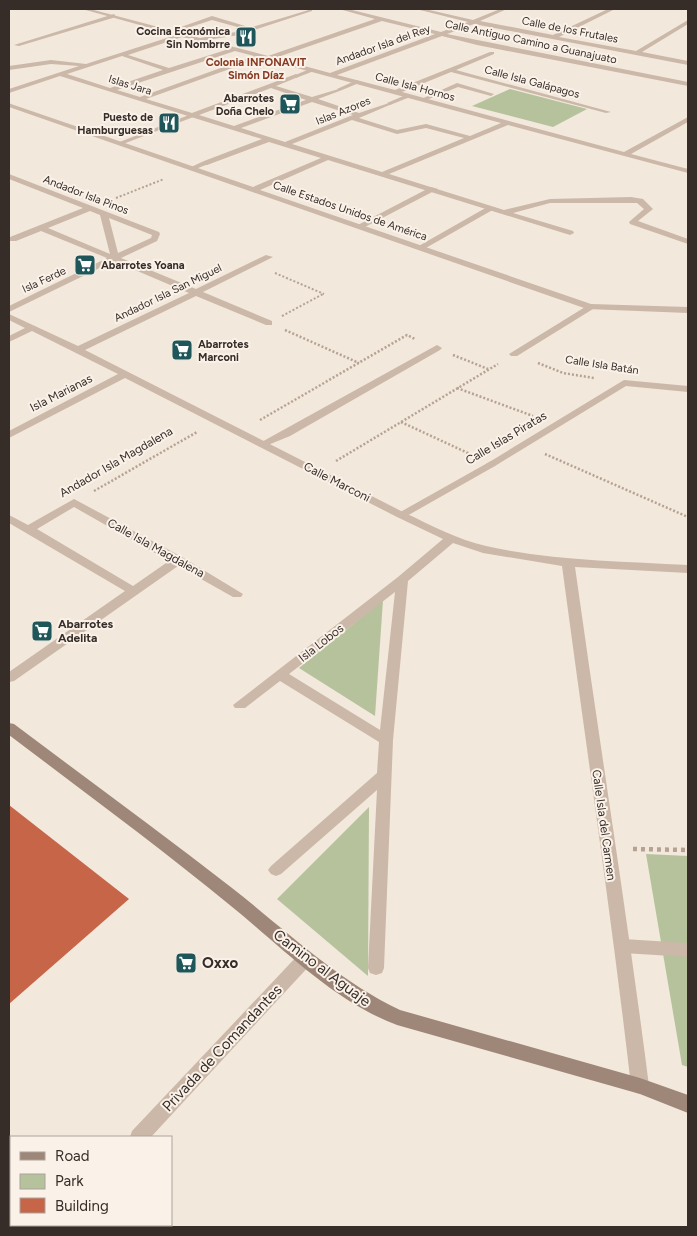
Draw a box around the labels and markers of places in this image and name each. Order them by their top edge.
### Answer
place label: Cocina Económica Sin Nombrre [136,25,230,51]
restaurant icon: Cocina Económica Sin Nombrre [234,25,258,49]
place label: Abarrotes Doña Chelo [216,92,275,118]
supermarket icon: Abarrotes Doña Chelo [278,92,302,116]
place label: Puesto de Hamburguesas [77,111,153,137]
restaurant icon: Puesto de Hamburguesas [157,111,181,135]
supermarket icon: Abarrotes Yoana [73,253,97,277]
place label: Abarrotes Yoana [101,259,185,272]
supermarket icon: Abarrotes Marconi [170,338,194,362]
place label: Abarrotes Marconi [198,338,249,364]
place label: Abarrotes Adelita [58,617,114,645]
supermarket icon: Abarrotes Adelita [30,619,54,643]
supermarket icon: Oxxo [174,951,198,975]
place label: Oxxo [202,954,239,972]

